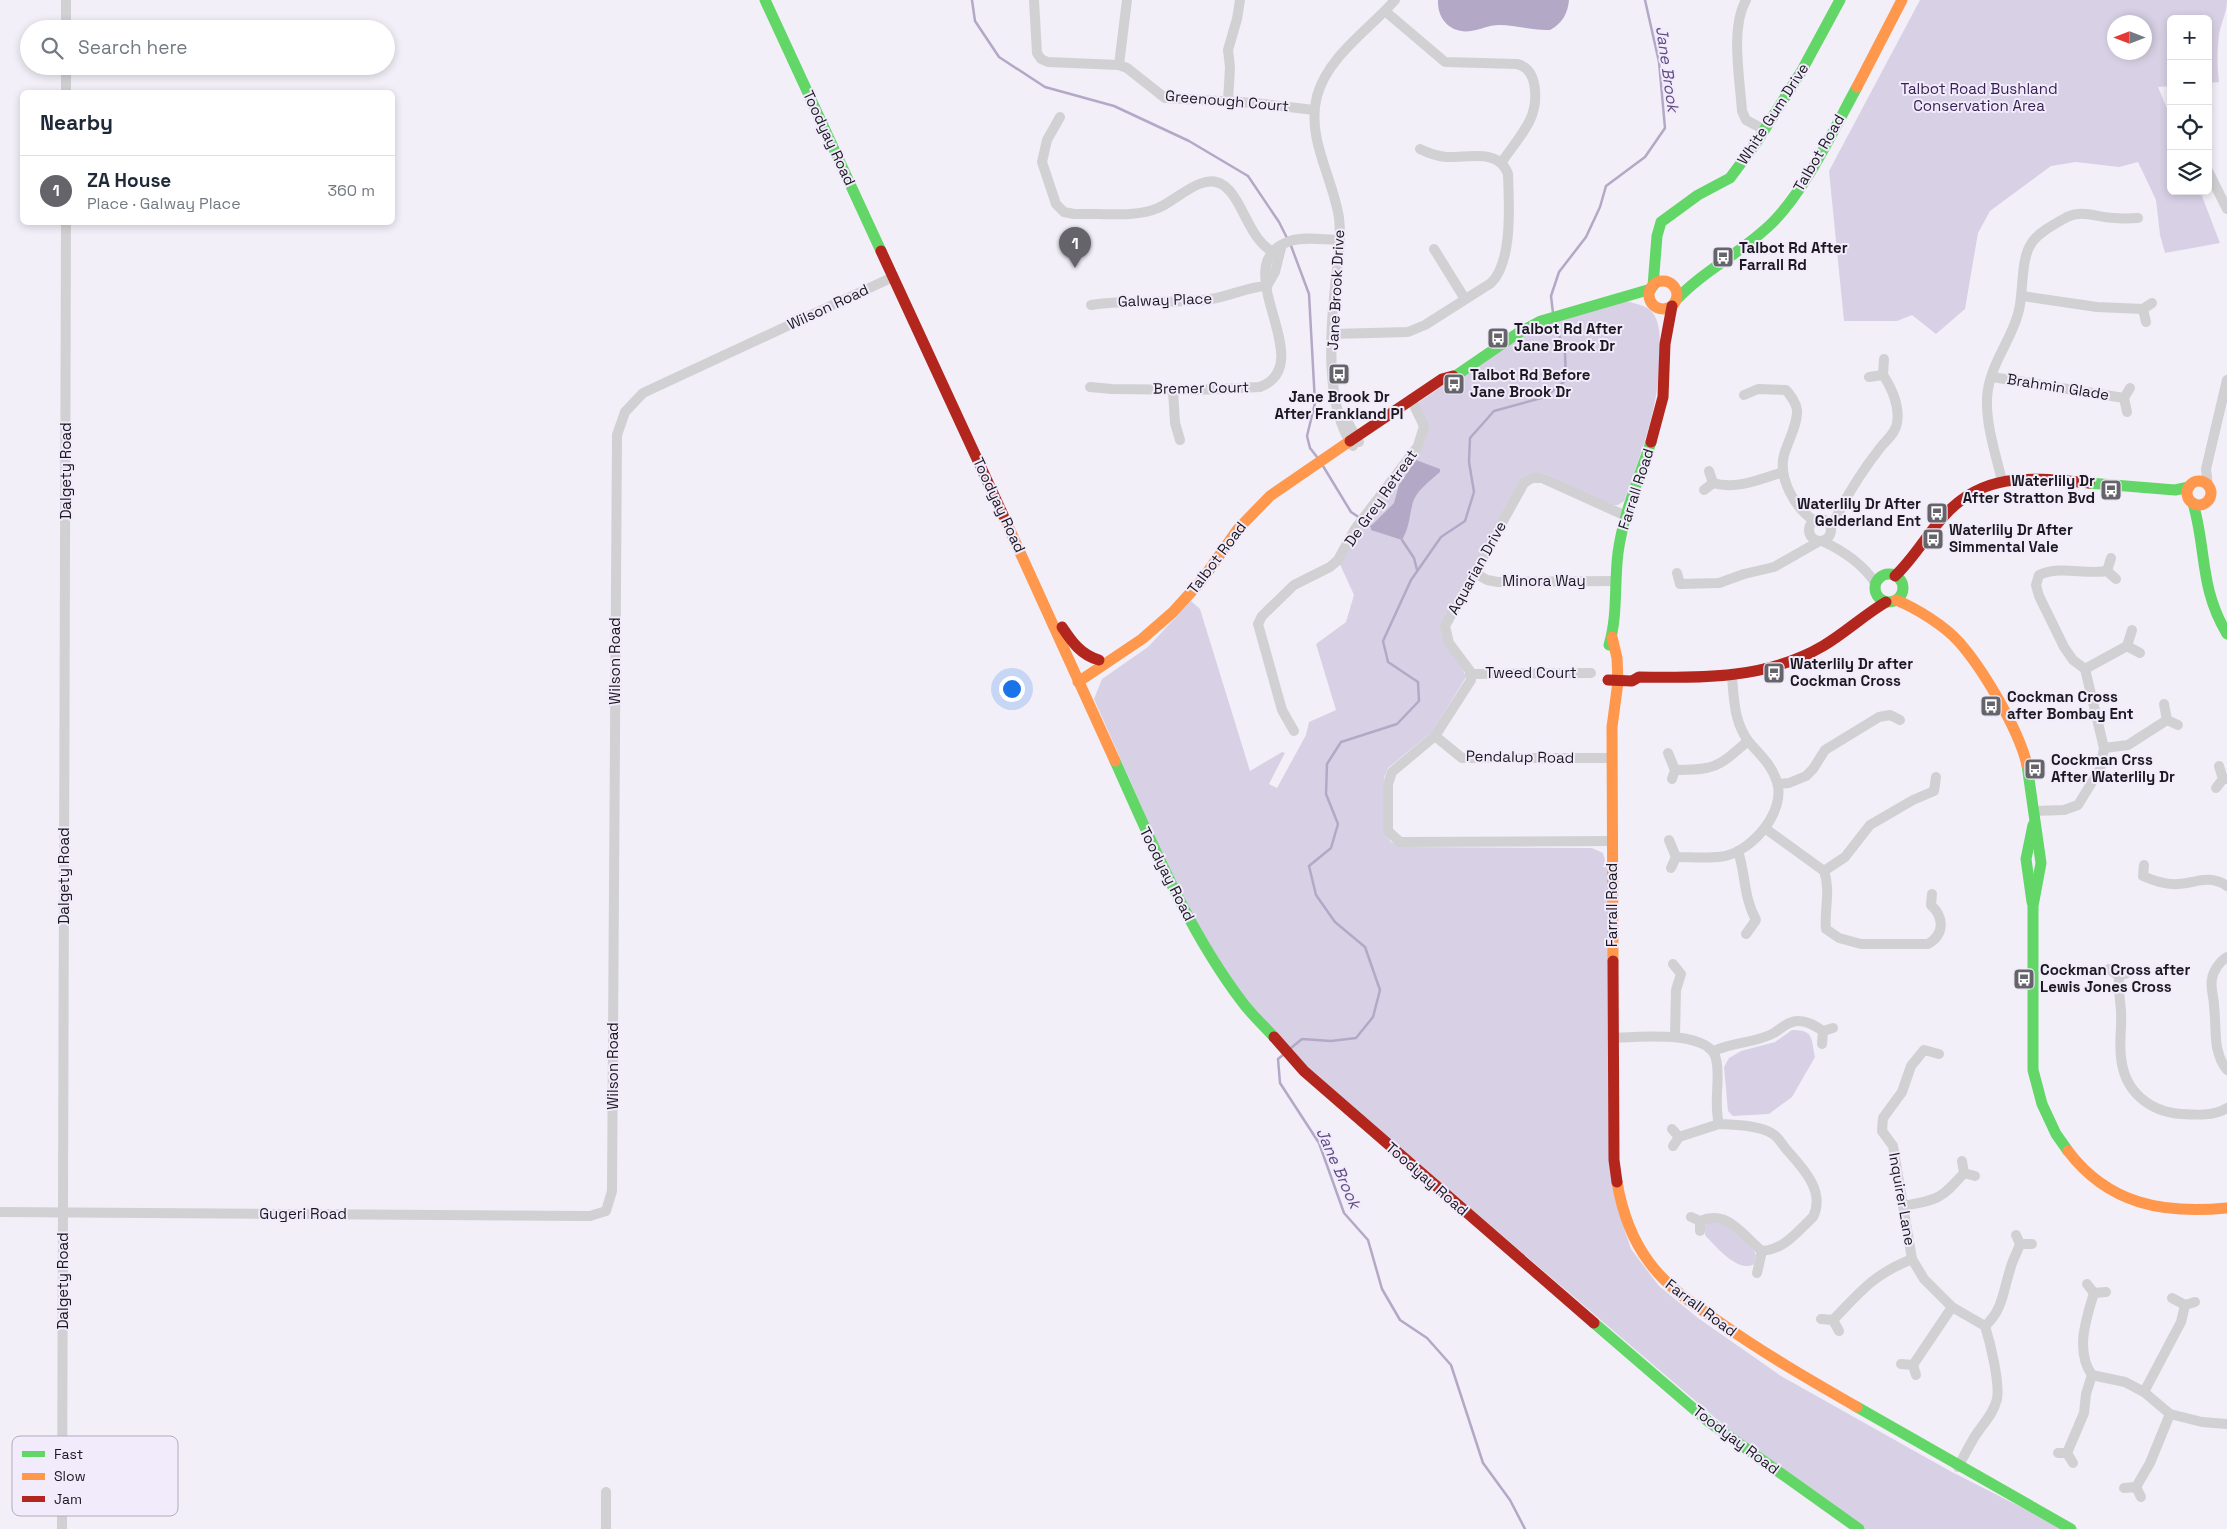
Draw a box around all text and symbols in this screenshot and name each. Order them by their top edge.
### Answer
north arrow [2107,15,2152,60]
map controls [2167,15,2212,195]
button: + [2167,15,2212,60]
search box [20,20,395,75]
water label: Jane Brook [1651,25,1684,116]
icon: search [38,34,66,62]
text: Search here [78,35,188,60]
street label: White Gum Drive [1733,59,1813,168]
button: − [2167,60,2212,105]
park label: Talbot Road Bushland Conservation Area [1900,79,2058,115]
street label: Greenough Court [1164,86,1290,115]
street label: Toodyay Road [799,87,860,188]
button: locate [2167,105,2212,150]
text: Nearby [40,109,113,136]
street label: Talbot Road [1789,111,1848,195]
button: layers [2167,150,2212,195]
text: ZA House [87,168,171,193]
text: 1 [52,180,60,201]
text: 360 m [327,180,375,201]
text: Place · Galway Place [87,193,241,214]
pin: 1 [1059,227,1091,268]
street label: Jane Brook Drive [1323,229,1348,351]
place label: Talbot Rd After Farrall Rd [1739,238,1848,274]
bus stop icon: Talbot Rd After Farrall Rd [1711,245,1735,269]
street label: Wilson Road [784,279,871,334]
street label: Galway Place [1117,288,1213,311]
place label: Talbot Rd After Jane Brook Dr [1514,319,1623,355]
bus stop icon: Talbot Rd After Jane Brook Dr [1486,326,1510,350]
bus stop icon: Jane Brook Dr After Frankland Pl [1327,362,1351,386]
place label: Talbot Rd Before Jane Brook Dr [1470,365,1591,401]
street label: Brahmin Glade [2006,369,2111,404]
bus stop icon: Talbot Rd Before Jane Brook Dr [1442,372,1466,396]
street label: Bremer Court [1153,377,1249,398]
place label: Jane Brook Dr After Frankland Pl [1275,387,1403,423]
street label: Dalgety Road [56,422,75,520]
street label: De Grey Retreat [1340,445,1421,550]
street label: Farrall Road [1613,446,1658,532]
street label: Toodyay Road [969,454,1030,555]
place label: Waterlily Dr After Stratton Bvd [1963,471,2095,507]
bus stop icon: Waterlily Dr After Stratton Bvd [2099,478,2123,502]
place label: Waterlily Dr After Gelderland Ent [1797,494,1921,530]
bus stop icon: Waterlily Dr After Gelderland Ent [1925,501,1949,525]
street label: Talbot Road [1183,518,1250,598]
street label: Aquarian Drive [1443,518,1510,618]
place label: Waterlily Dr After Simmental Vale [1949,520,2073,556]
bus stop icon: Waterlily Dr After Simmental Vale [1921,527,1945,551]
street label: Minora Way [1502,571,1586,590]
street label: Wilson Road [605,617,624,705]
place label: Waterlily Dr after Cockman Cross [1790,654,1913,690]
bus stop icon: Waterlily Dr after Cockman Cross [1762,661,1786,685]
street label: Tweed Court [1485,663,1577,682]
your location [999,676,1025,702]
place label: Cockman Cross after Bombay Ent [2007,687,2134,723]
bus stop icon: Cockman Cross after Bombay Ent [1979,694,2003,718]
street label: Pendalup Road [1466,746,1574,767]
place label: Cockman Crss After Waterlily Dr [2051,750,2175,786]
bus stop icon: Cockman Crss After Waterlily Dr [2023,757,2047,781]
street label: Toodyay Road [1136,824,1199,924]
street label: Dalgety Road [54,827,73,925]
street label: Farrall Road [1602,863,1621,947]
place label: Cockman Cross after Lewis Jones Cross [2040,960,2190,996]
bus stop icon: Cockman Cross after Lewis Jones Cross [2012,967,2036,991]
street label: Wilson Road [603,1022,622,1110]
water label: Jane Brook [1311,1124,1367,1214]
street label: Toodyay Road [1382,1138,1472,1220]
street label: Inquirer Lane [1885,1151,1920,1247]
street label: Gugeri Road [259,1204,347,1223]
street label: Dalgety Road [53,1232,72,1330]
street label: Farrall Road [1662,1275,1741,1341]
street label: Toodyay Road [1689,1401,1783,1478]
legend [12,1436,178,1516]
text: Fast [54,1445,83,1463]
text: Slow [54,1467,86,1485]
text: Jam [54,1490,82,1508]

